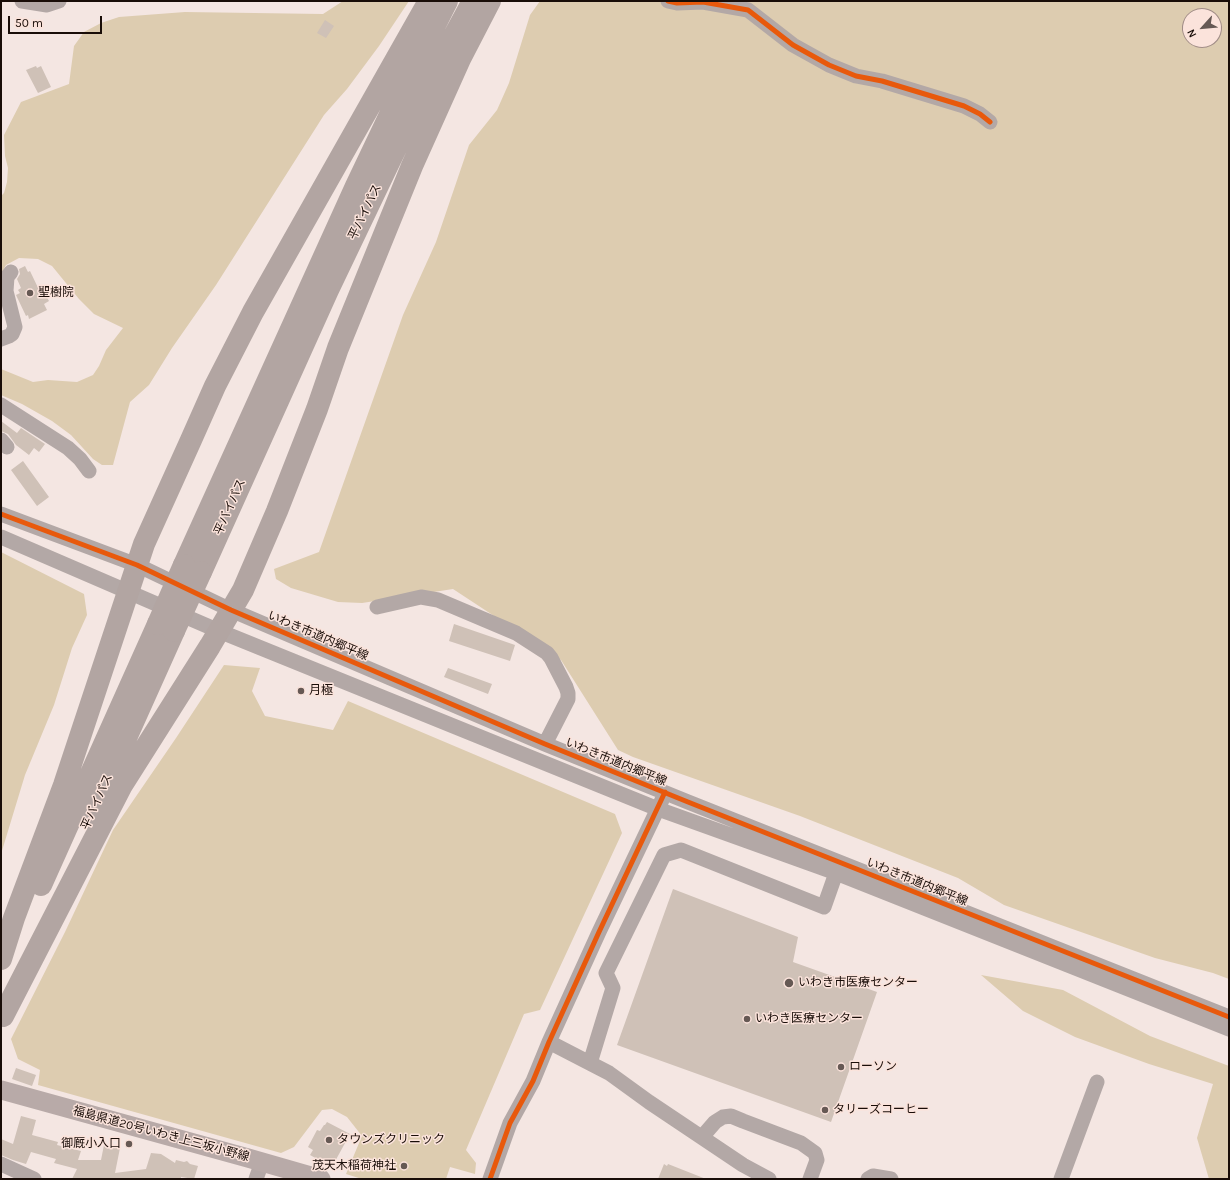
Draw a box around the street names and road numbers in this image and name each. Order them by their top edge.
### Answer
street label: 平バイパス [345,182,385,242]
street label: 平バイパス [211,477,249,537]
street label: いわき市道内郷平線 [265,608,371,664]
street label: いわき市道内郷平線 [563,735,669,789]
street label: 平バイパス [78,772,116,832]
street label: いわき市道内郷平線 [864,855,970,909]
street label: 福島県道20号いわき上三坂小野線 [71,1103,251,1165]

